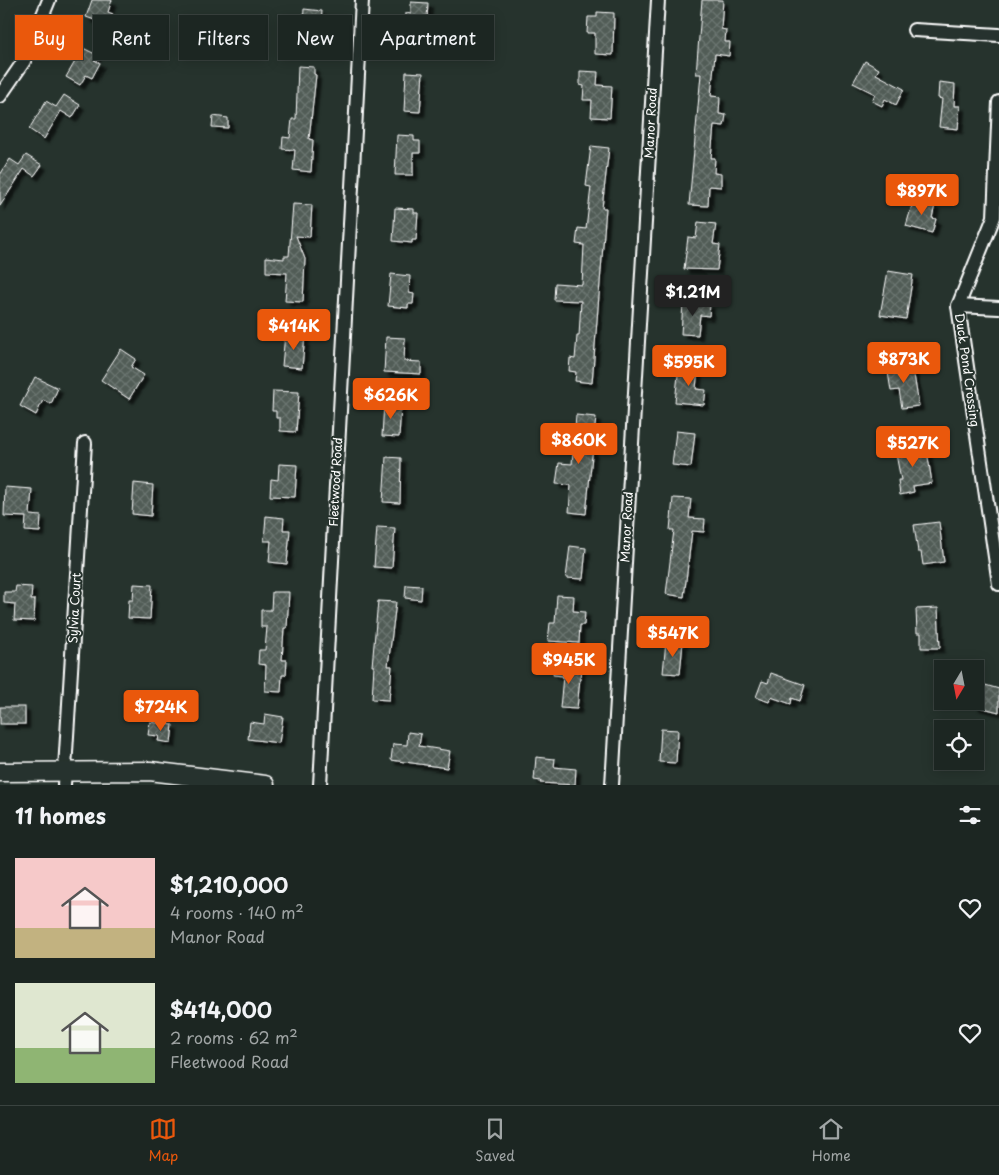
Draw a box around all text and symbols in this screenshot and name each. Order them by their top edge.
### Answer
chip: Buy [15,15,83,60]
chip: Rent [93,15,169,60]
chip: Filters [179,15,268,60]
chip: New [278,15,352,60]
chip: Apartment [362,15,494,60]
street label: Manor Road [639,87,661,159]
pin: $897K [887,174,957,216]
text: $897K [897,178,947,202]
pin: $1.21M [652,274,734,317]
text: $1.21M [665,279,721,303]
pin: $414K [259,308,329,351]
street label: Duck Pond Crossing [951,312,985,428]
text: $414K [268,313,320,337]
pin: $873K [869,342,939,384]
pin: $595K [654,344,724,387]
text: $873K [878,346,930,370]
text: $595K [663,349,715,373]
pin: $626K [356,378,426,420]
text: $626K [364,382,418,406]
pin: $860K [544,422,614,465]
pin: $527K [878,426,948,468]
text: $860K [551,427,607,451]
text: $527K [887,430,939,454]
street label: Fleetwood Road [324,437,346,527]
street label: Manor Road [615,491,637,563]
street label: Sylvia Court [63,572,85,644]
pin: $547K [638,616,708,658]
text: $547K [647,620,699,644]
pin: $945K [534,642,604,685]
text: $945K [543,647,595,671]
north arrow [934,660,984,710]
map controls [934,660,984,770]
pin: $724K [126,690,196,732]
text: $724K [135,694,187,718]
button: locate [934,720,984,770]
text: 11 homes [15,799,106,831]
icon: filters [956,801,984,829]
text: $1,210,000 [170,868,288,900]
icon: home [55,878,115,938]
icon: heart [956,894,984,922]
text: 4 rooms · 140 m² [170,900,304,924]
text: Manor Road [170,924,265,948]
text: $414,000 [170,993,272,1025]
icon: home [55,1003,115,1063]
icon: heart [956,1019,984,1047]
text: 2 rooms · 62 m² [170,1025,298,1049]
text: Fleetwood Road [170,1049,289,1073]
tab: Map [148,1115,178,1166]
tab: Saved [475,1115,515,1166]
tab: Home [812,1115,851,1166]

